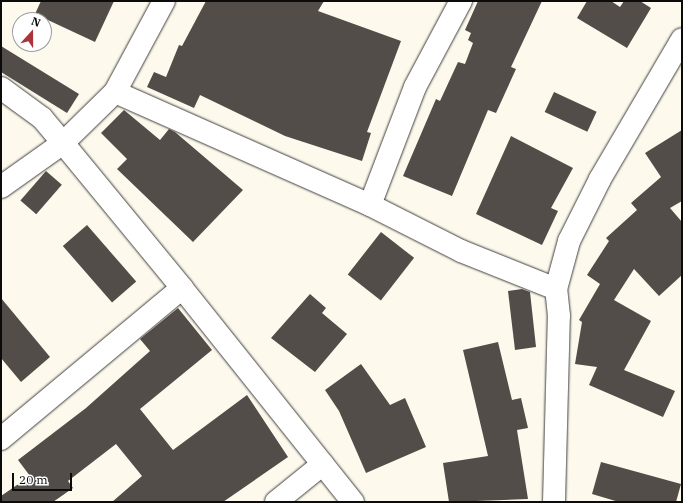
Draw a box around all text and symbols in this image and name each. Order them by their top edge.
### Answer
north arrow [12,12,52,52]
text: N [29,14,43,30]
scale bar [14,465,74,491]
text: 20 m [19,472,48,487]

